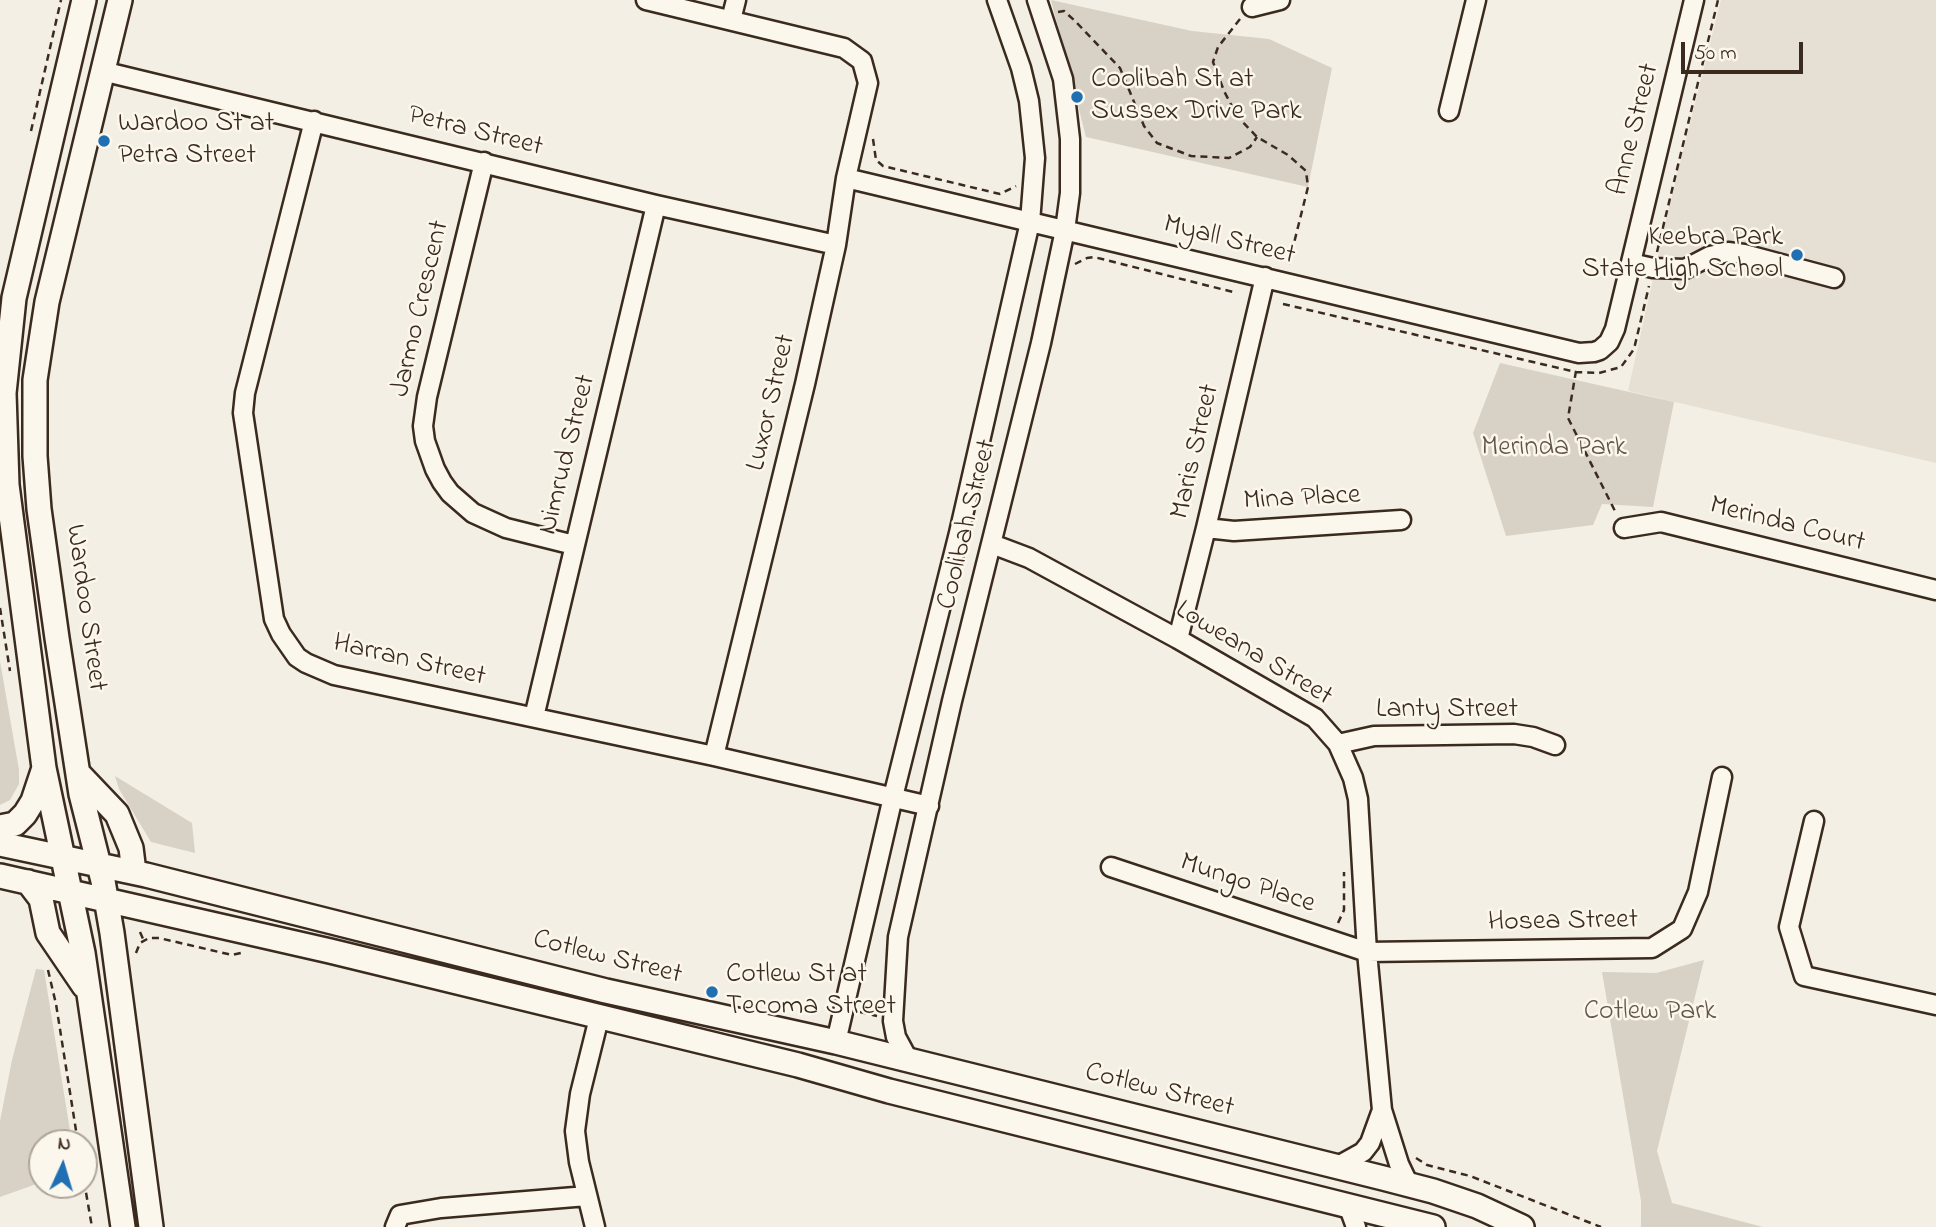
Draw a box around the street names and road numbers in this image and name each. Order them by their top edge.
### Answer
street label: Anne Street [1603,60,1669,200]
street label: Petra Street [404,100,546,166]
street label: Myall Street [1160,209,1298,275]
street label: Jarmo Crescent [385,218,459,400]
street label: Luxor Street [741,332,805,474]
street label: Nimrud Street [533,372,605,538]
street label: Maris Street [1165,381,1229,523]
street label: Coolibah Street [932,436,1006,614]
street label: Mina Place [1243,480,1361,520]
street label: Merinda Court [1706,490,1868,562]
street label: Wardoo Street [56,523,112,693]
street label: Loweana Street [1168,595,1338,715]
street label: Harran Street [330,628,488,696]
street label: Lanty Street [1376,694,1518,728]
street label: Mungo Place [1175,847,1319,923]
street label: Hosea Street [1488,905,1638,941]
street label: Cotlew Street [529,924,685,994]
street label: Cotlew Street [1081,1057,1237,1127]

